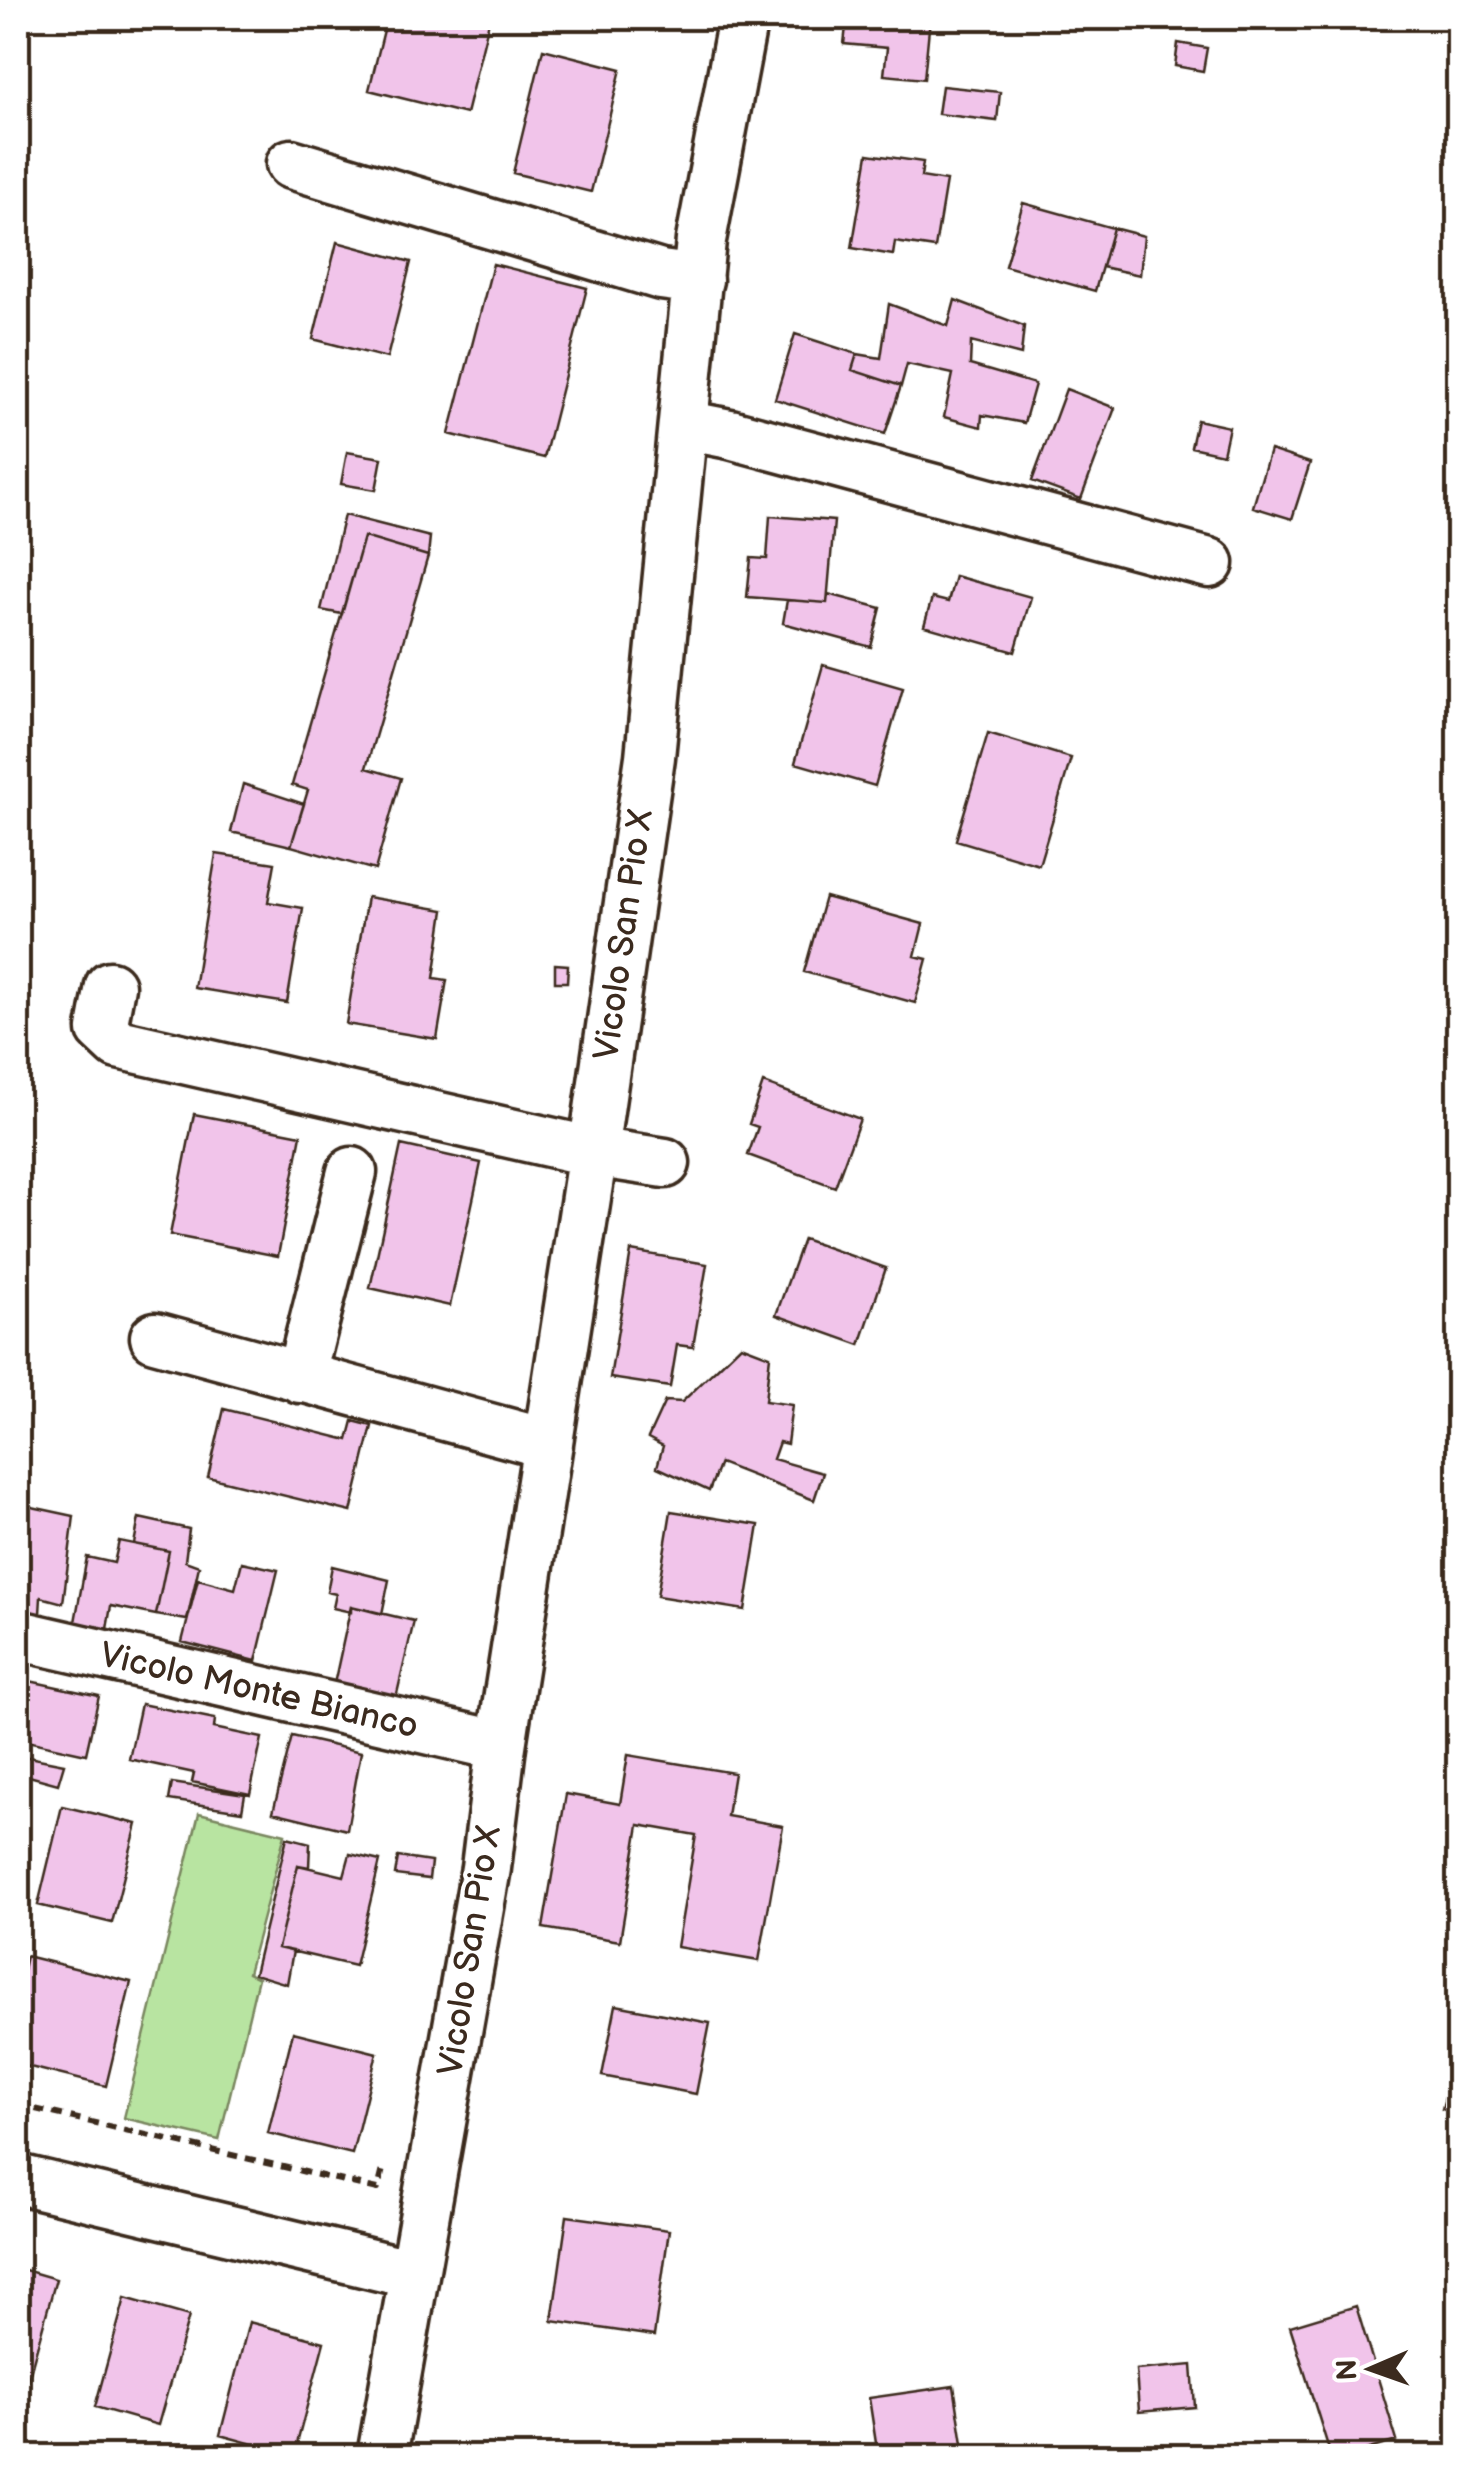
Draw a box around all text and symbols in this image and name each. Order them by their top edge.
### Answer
street label: Vicolo San Pio X [585,807,663,1063]
street label: Vicolo Monte Bianco [96,1633,422,1749]
street label: Vicolo San Pio X [429,1823,511,2079]
north arrow [1321,2319,1421,2419]
text: N [1331,2359,1364,2381]

